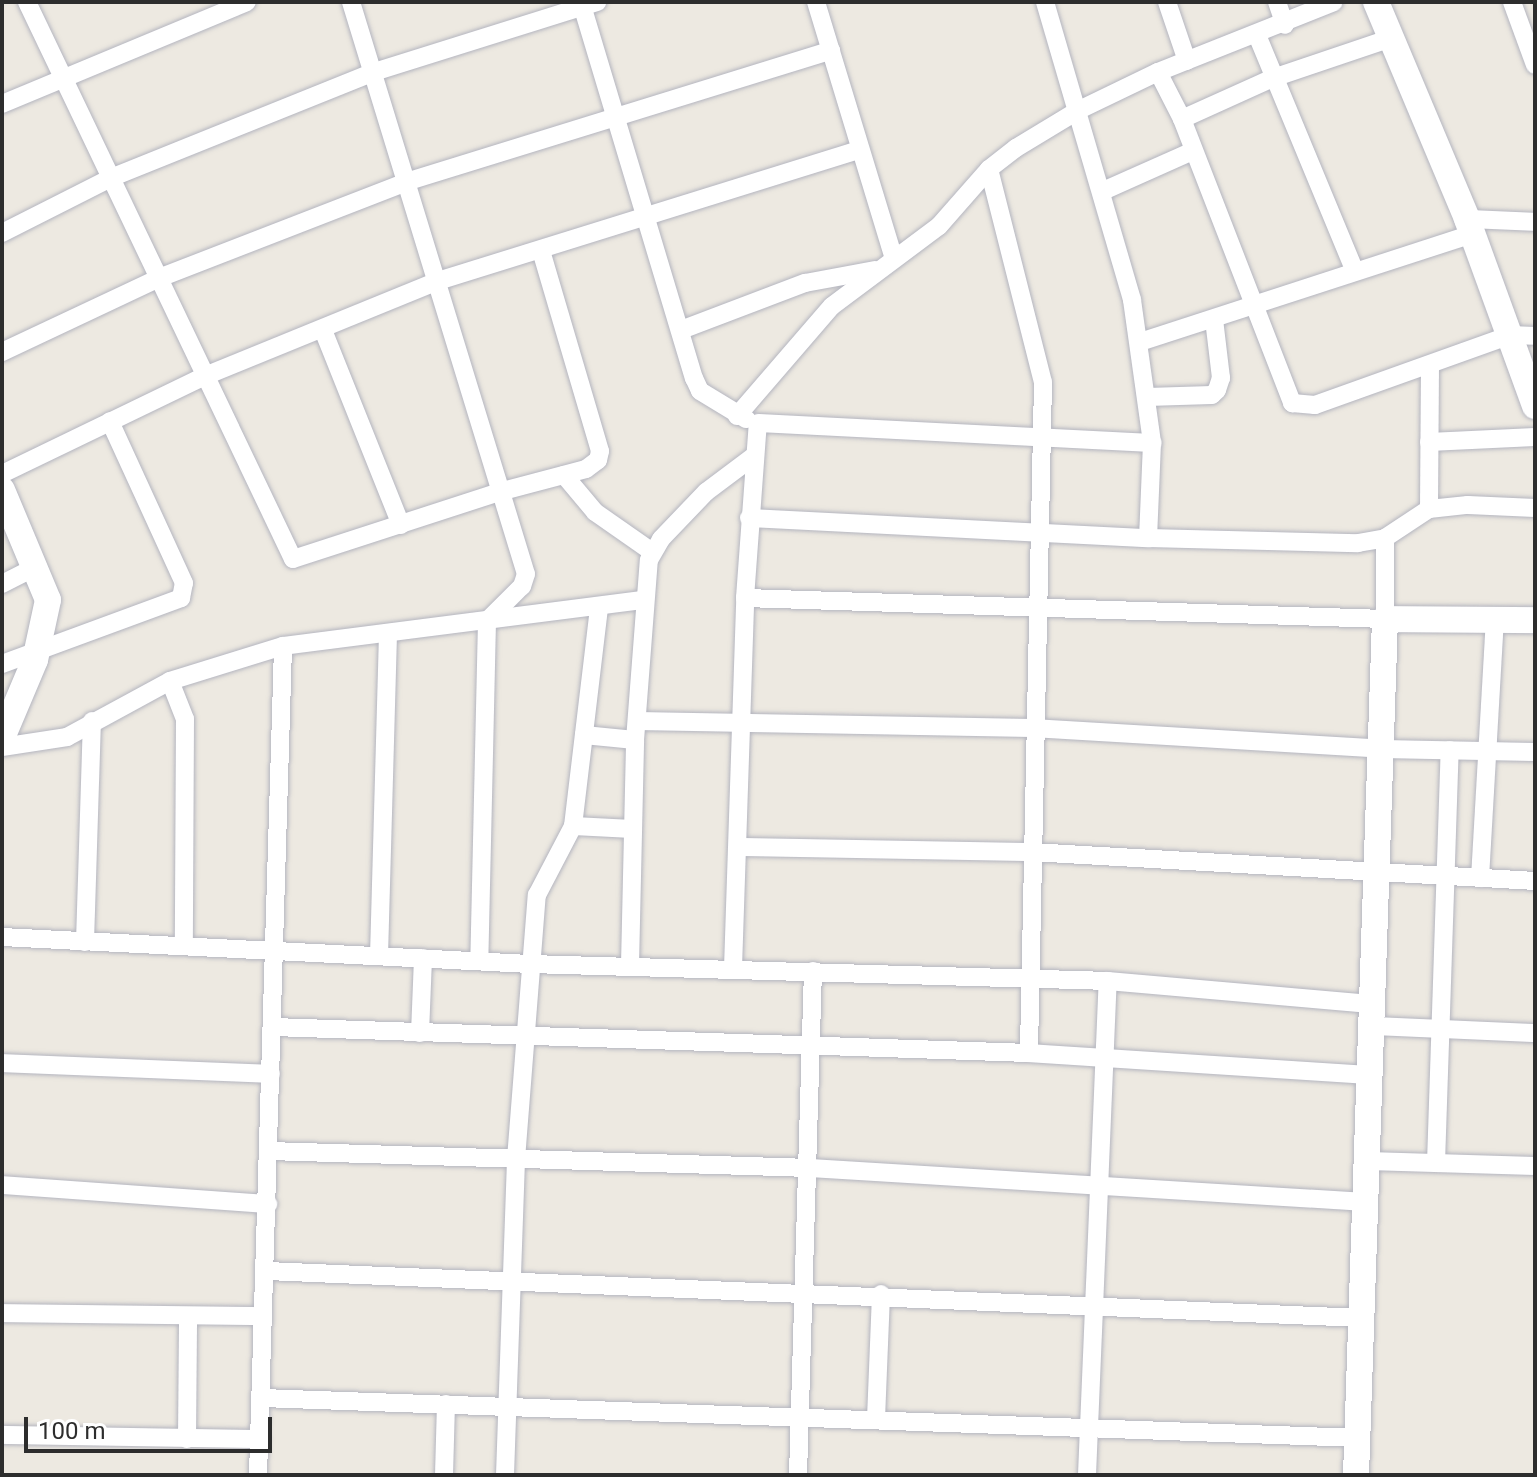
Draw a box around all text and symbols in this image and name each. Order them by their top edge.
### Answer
scale bar [28,1401,276,1451]
text: 100 m [38,1417,105,1445]

